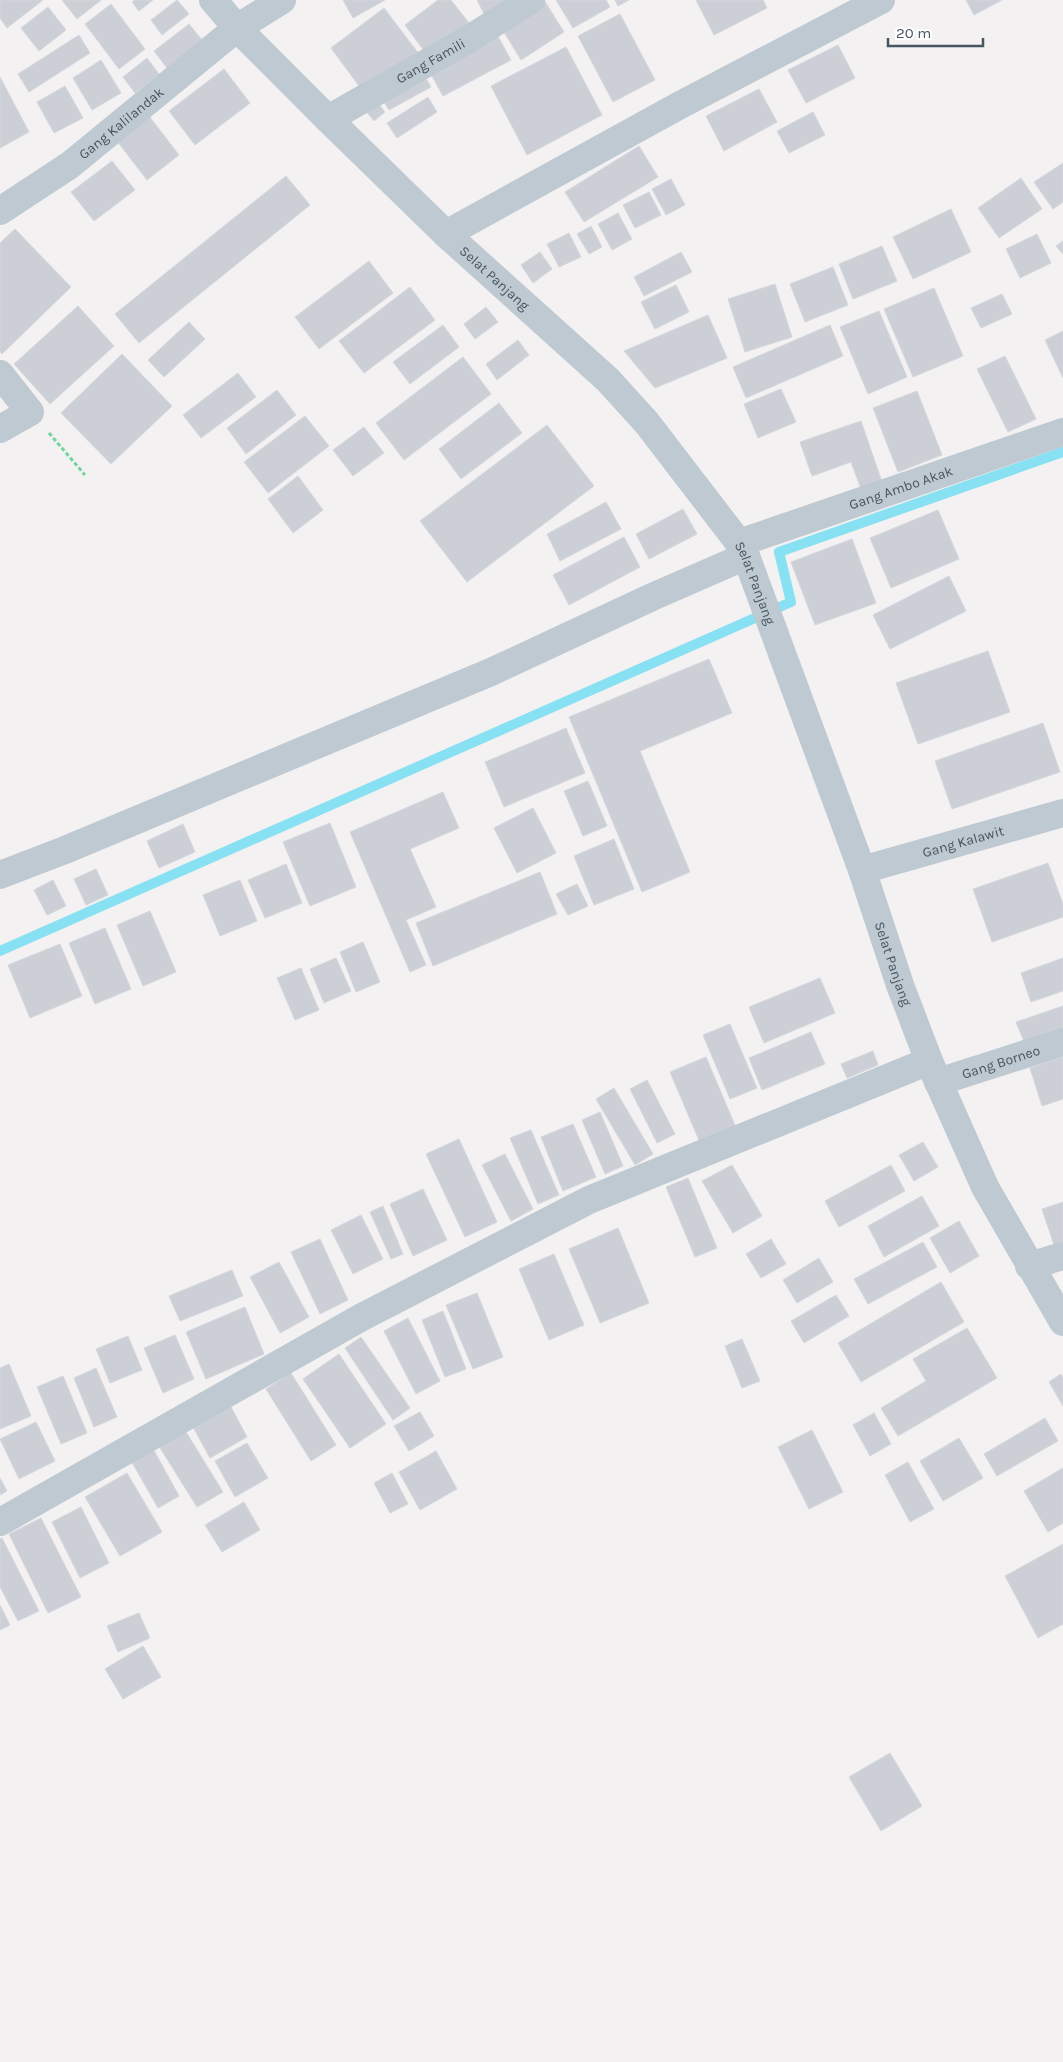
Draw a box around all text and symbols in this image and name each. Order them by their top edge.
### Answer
scale bar [888,15,983,47]
text: 20 m [896,24,931,42]
street label: Gang Famili [393,35,468,87]
street label: Gang Kalilandak [76,84,168,163]
street label: Selat Panjang [456,242,533,314]
street label: Gang Ambo Akak [847,462,955,514]
street label: Selat Panjang [731,538,779,627]
street label: Gang Kalawit [920,822,1006,861]
street label: Selat Panjang [871,919,915,1009]
street label: Gang Borneo [960,1042,1042,1083]

